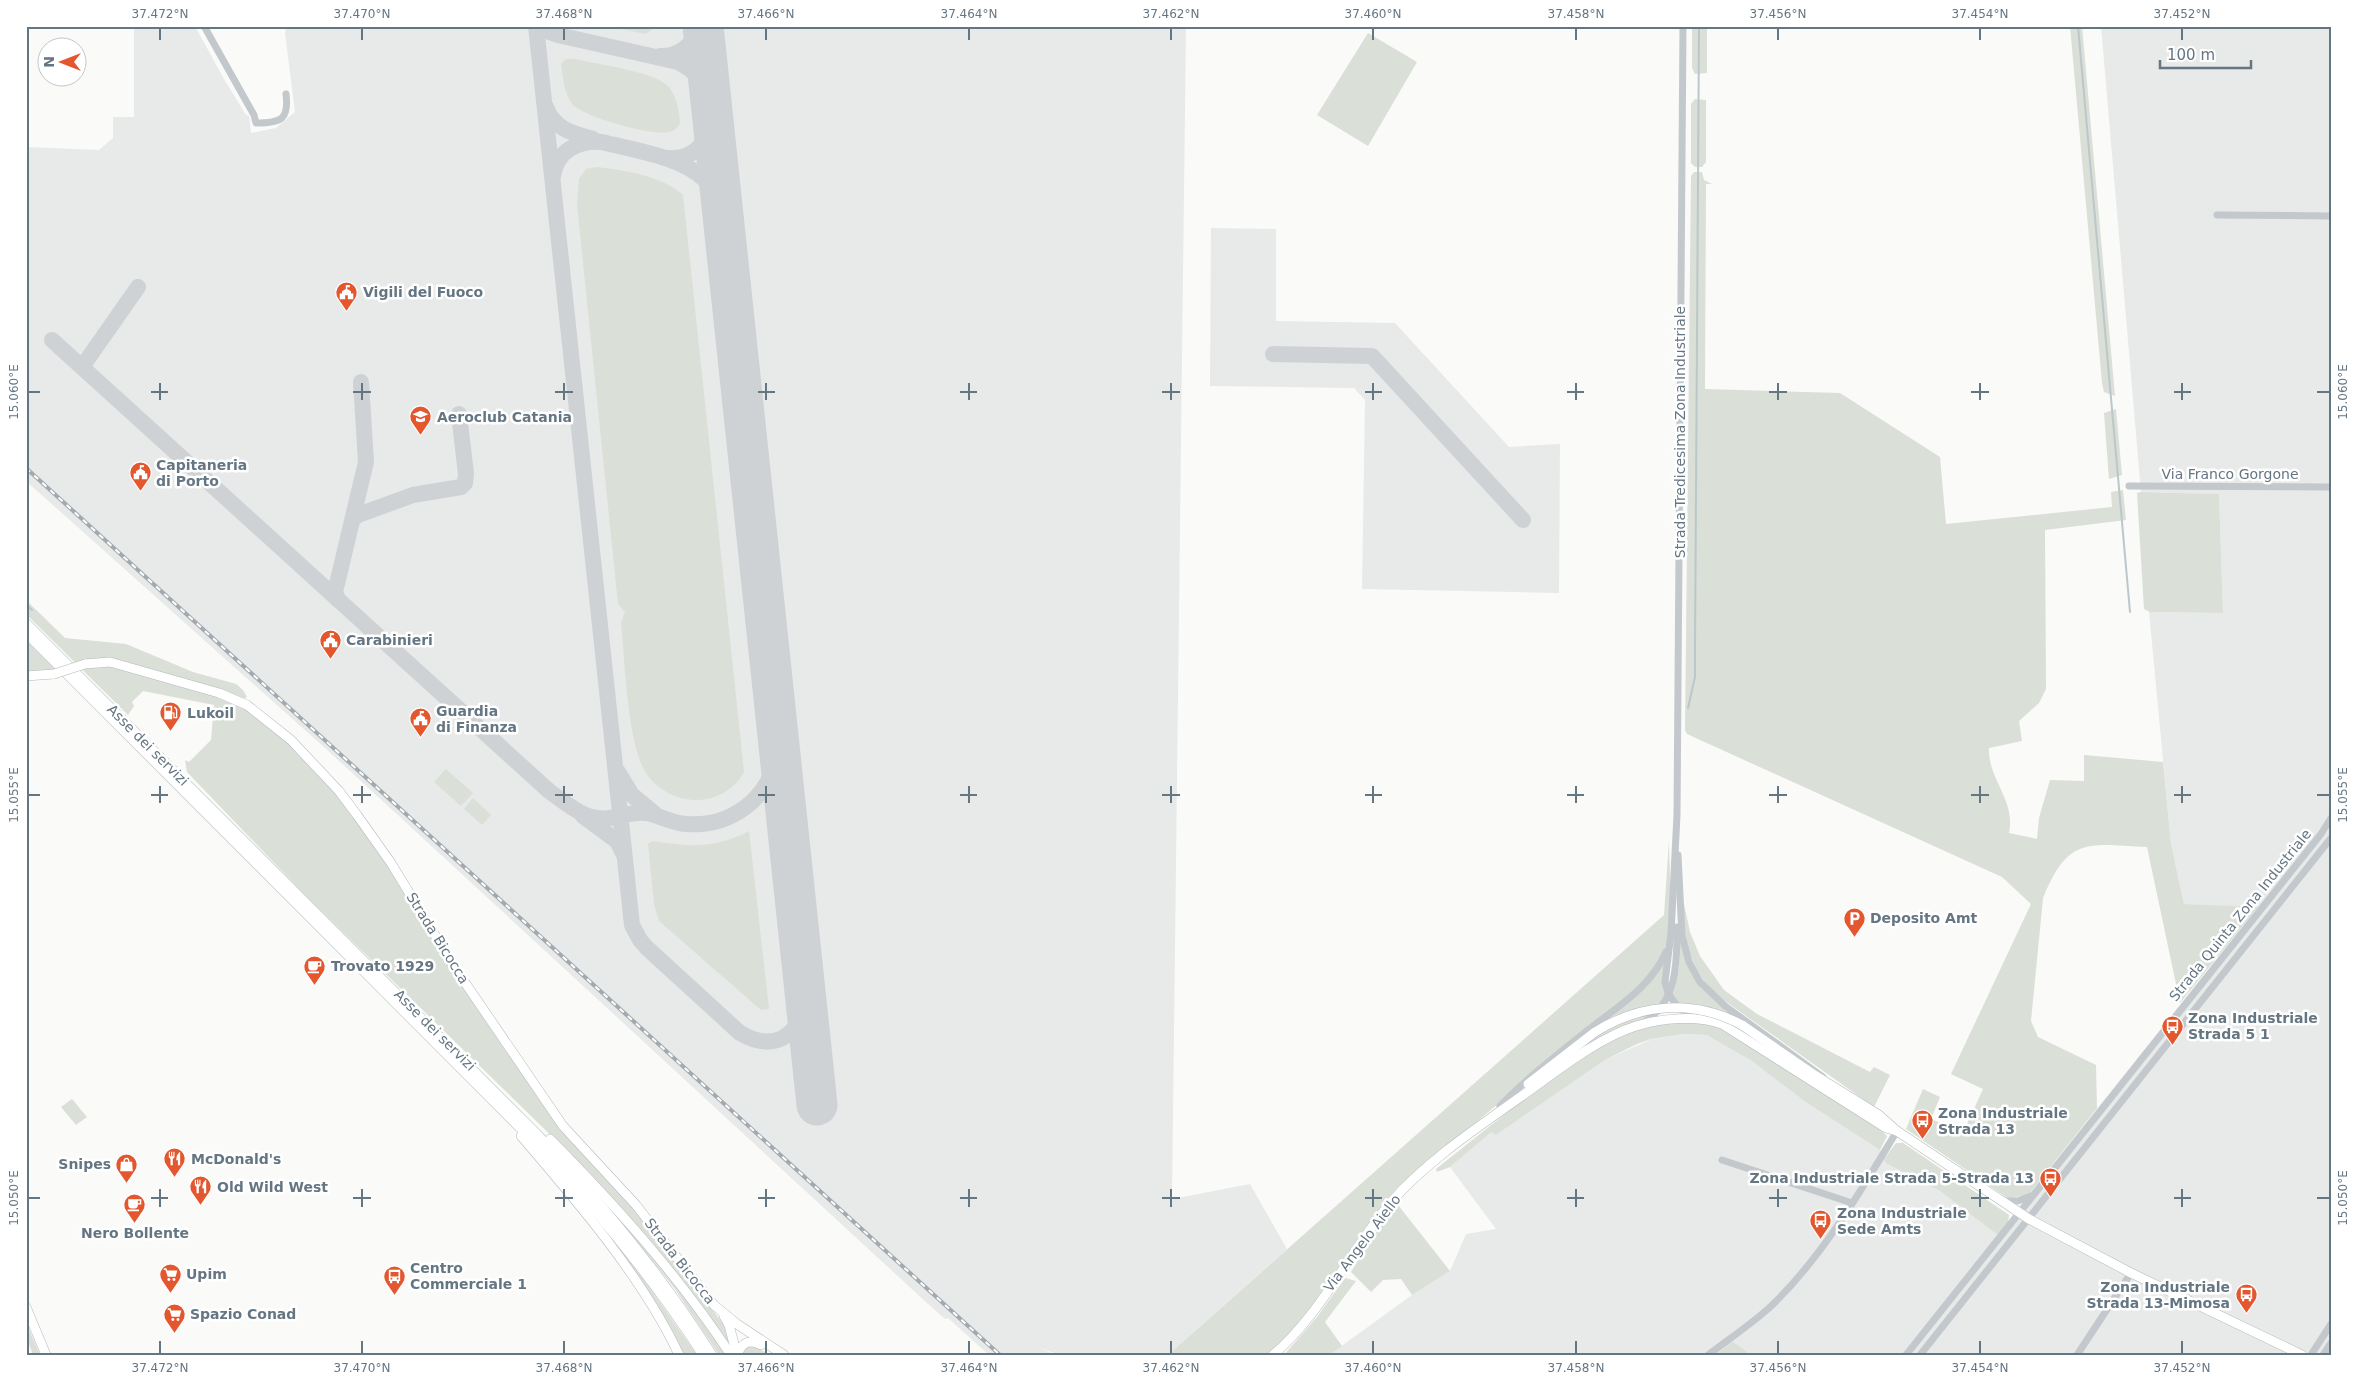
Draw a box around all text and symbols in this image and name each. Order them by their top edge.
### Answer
text: 37.472°N [132,7,188,21]
text: 37.470°N [334,7,390,21]
text: 37.468°N [536,7,592,21]
text: 37.466°N [738,7,794,21]
text: 37.464°N [941,7,997,21]
text: 37.462°N [1143,7,1199,21]
text: 37.460°N [1345,7,1401,21]
text: 37.458°N [1548,7,1604,21]
text: 37.456°N [1750,7,1806,21]
text: 37.454°N [1952,7,2008,21]
text: 37.452°N [2154,7,2210,21]
north arrow [38,38,88,88]
scale bar [2160,38,2251,70]
text: 100 m [2167,46,2215,64]
text: N [41,56,57,68]
public building icon: Vigili del Fuoco [335,280,359,311]
place label: Vigili del Fuoco [363,284,484,300]
street label: Strada Tredicesima Zona Industriale [1672,306,1688,558]
text: 15.060°E [7,364,21,420]
text: 15.060°E [2336,364,2350,420]
school or university icon: Aeroclub Catania [409,405,433,436]
place label: Aeroclub Catania [437,409,572,425]
place label: Capitaneria di Porto [156,457,247,489]
public building icon: Capitaneria di Porto [128,461,152,492]
street label: Via Franco Gorgone [2161,466,2299,482]
public building icon: Carabinieri [318,628,342,659]
place label: Carabinieri [346,632,433,648]
street label: Asse dei servizi [104,701,192,789]
fuel station icon: Lukoil [159,701,183,732]
place label: Guardia di Finanza [436,703,517,735]
place label: Lukoil [187,705,234,721]
public building icon: Guardia di Finanza [408,707,432,738]
text: 15.055°E [7,767,21,823]
text: 15.055°E [2336,767,2350,823]
street label: Strada Quinta Zona Industriale [2166,826,2314,1004]
street label: Strada Bicocca [404,890,472,986]
parking icon: Deposito Amt [1842,906,1866,937]
place label: Deposito Amt [1870,910,1977,926]
cafe icon: Trovato 1929 [303,954,327,985]
place label: Trovato 1929 [331,958,434,974]
street label: Asse dei servizi [391,986,479,1074]
place label: Zona Industriale Strada 5 1 [2188,1010,2318,1042]
bus stop icon: Zona Industriale Strada 5 1 [2160,1014,2184,1045]
place label: Zona Industriale Strada 13 [1938,1105,2068,1137]
bus stop icon: Zona Industriale Strada 13 [1910,1109,1934,1140]
restaurant icon: McDonald's [163,1147,187,1178]
place label: McDonald's [191,1151,281,1167]
shop icon: Snipes [115,1152,139,1183]
place label: Snipes [58,1156,111,1172]
bus stop icon: Zona Industriale Strada 5-Strada 13 [2038,1166,2062,1197]
text: 15.050°E [7,1170,21,1226]
place label: Zona Industriale Strada 5-Strada 13 [1749,1170,2034,1186]
text: 15.050°E [2336,1170,2350,1226]
restaurant icon: Old Wild West [189,1175,213,1206]
place label: Old Wild West [217,1179,328,1195]
street label: Via Angelo Aiello [1320,1191,1404,1295]
cafe icon: Nero Bollente [123,1193,147,1224]
place label: Zona Industriale Sede Amts [1837,1205,1967,1237]
bus stop icon: Zona Industriale Sede Amts [1809,1209,1833,1240]
street label: Strada Bicocca [642,1215,718,1307]
place label: Nero Bollente [81,1225,189,1241]
place label: Centro Commerciale 1 [410,1260,527,1292]
supermarket icon: Upim [158,1262,182,1293]
bus stop icon: Centro Commerciale 1 [382,1264,406,1295]
place label: Upim [186,1266,227,1282]
place label: Zona Industriale Strada 13-Mimosa [2087,1279,2230,1311]
bus stop icon: Zona Industriale Strada 13-Mimosa [2234,1283,2258,1314]
supermarket icon: Spazio Conad [162,1302,186,1333]
place label: Spazio Conad [190,1306,296,1322]
text: 37.472°N [132,1361,188,1375]
text: 37.470°N [334,1361,390,1375]
text: 37.468°N [536,1361,592,1375]
text: 37.466°N [738,1361,794,1375]
text: 37.464°N [941,1361,997,1375]
text: 37.462°N [1143,1361,1199,1375]
text: 37.460°N [1345,1361,1401,1375]
text: 37.458°N [1548,1361,1604,1375]
text: 37.456°N [1750,1361,1806,1375]
text: 37.454°N [1952,1361,2008,1375]
text: 37.452°N [2154,1361,2210,1375]

